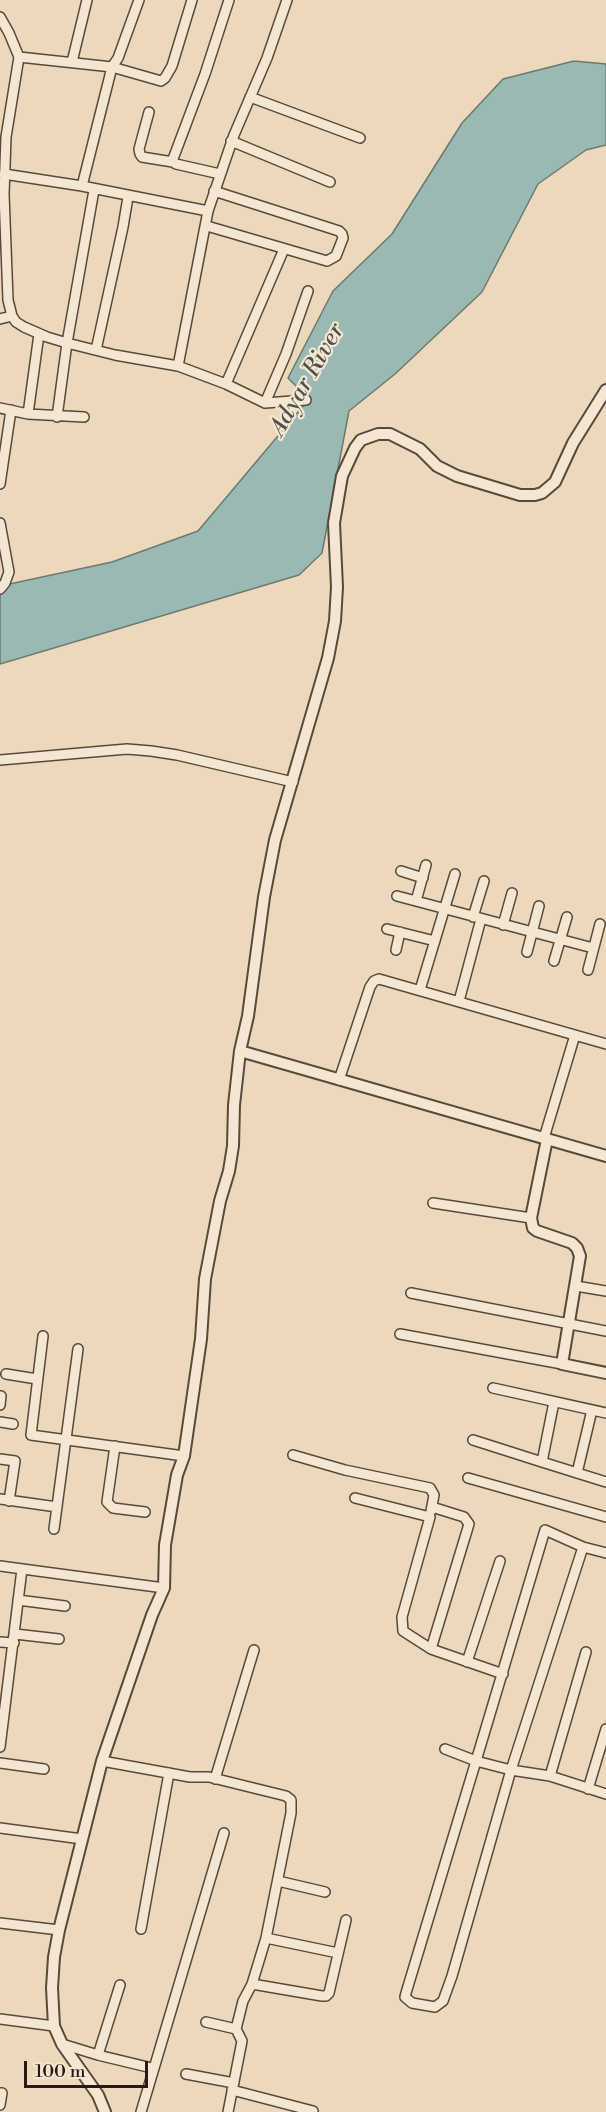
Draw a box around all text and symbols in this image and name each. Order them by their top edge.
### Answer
water label: Adyar River [264,319,352,441]
scale bar [27,2049,152,2087]
text: 100 m [35,2060,86,2083]

